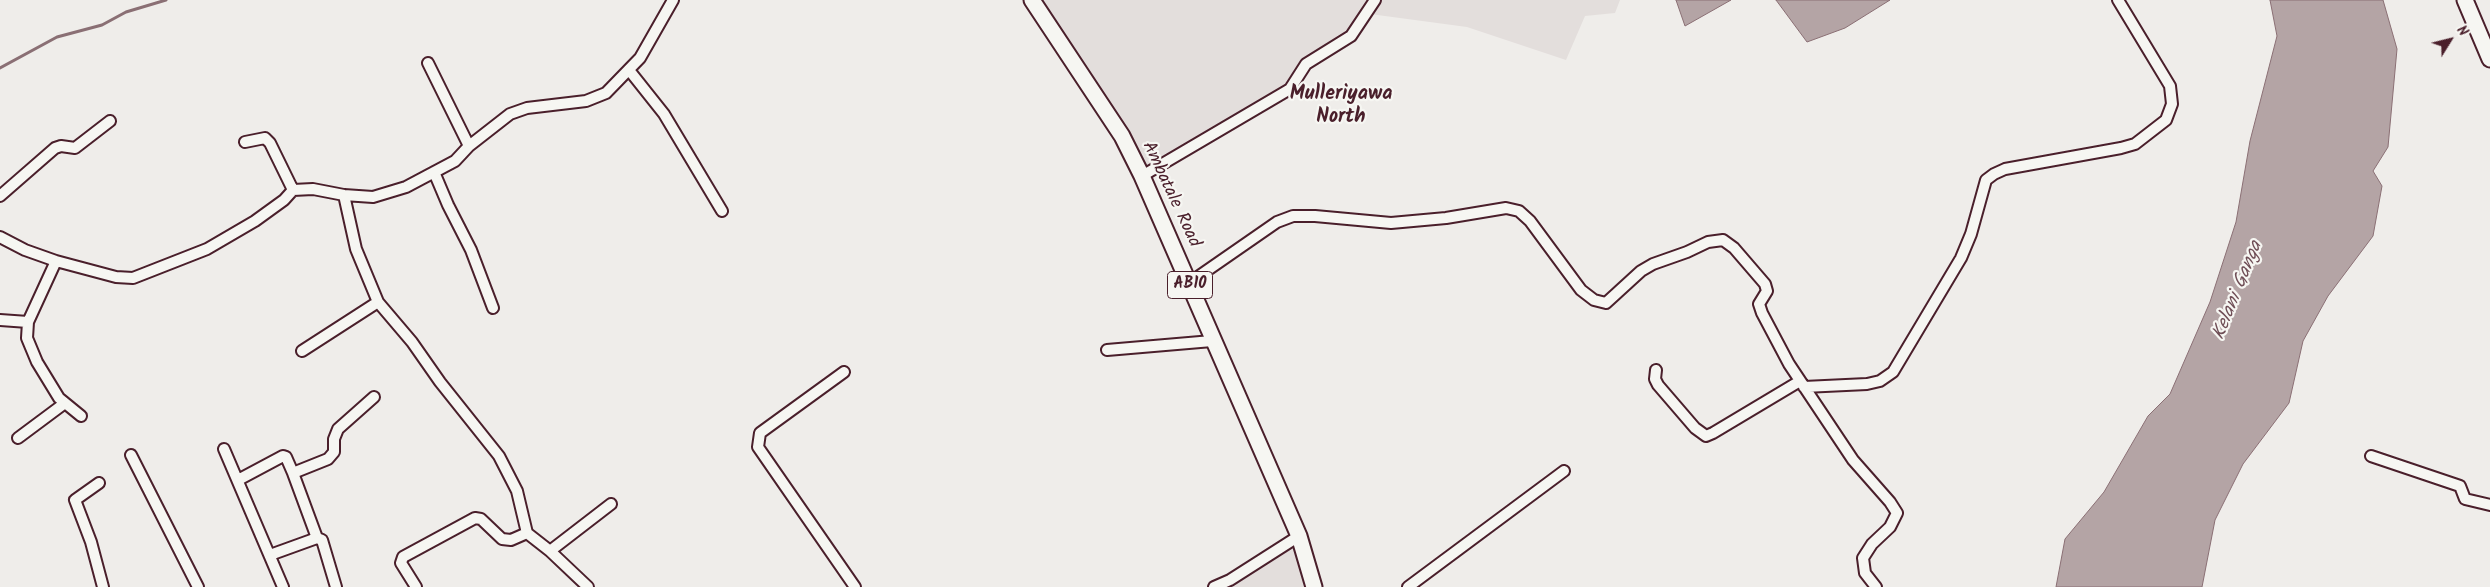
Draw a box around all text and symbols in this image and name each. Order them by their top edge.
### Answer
north arrow [2425,15,2475,65]
text: N [2451,21,2474,41]
district label: Mulleriyawa North [1290,84,1392,131]
street label: Ambatale Road [1136,139,1204,251]
water label: Kelani Ganga [2209,238,2269,344]
road number: AB10 [1168,272,1212,298]

